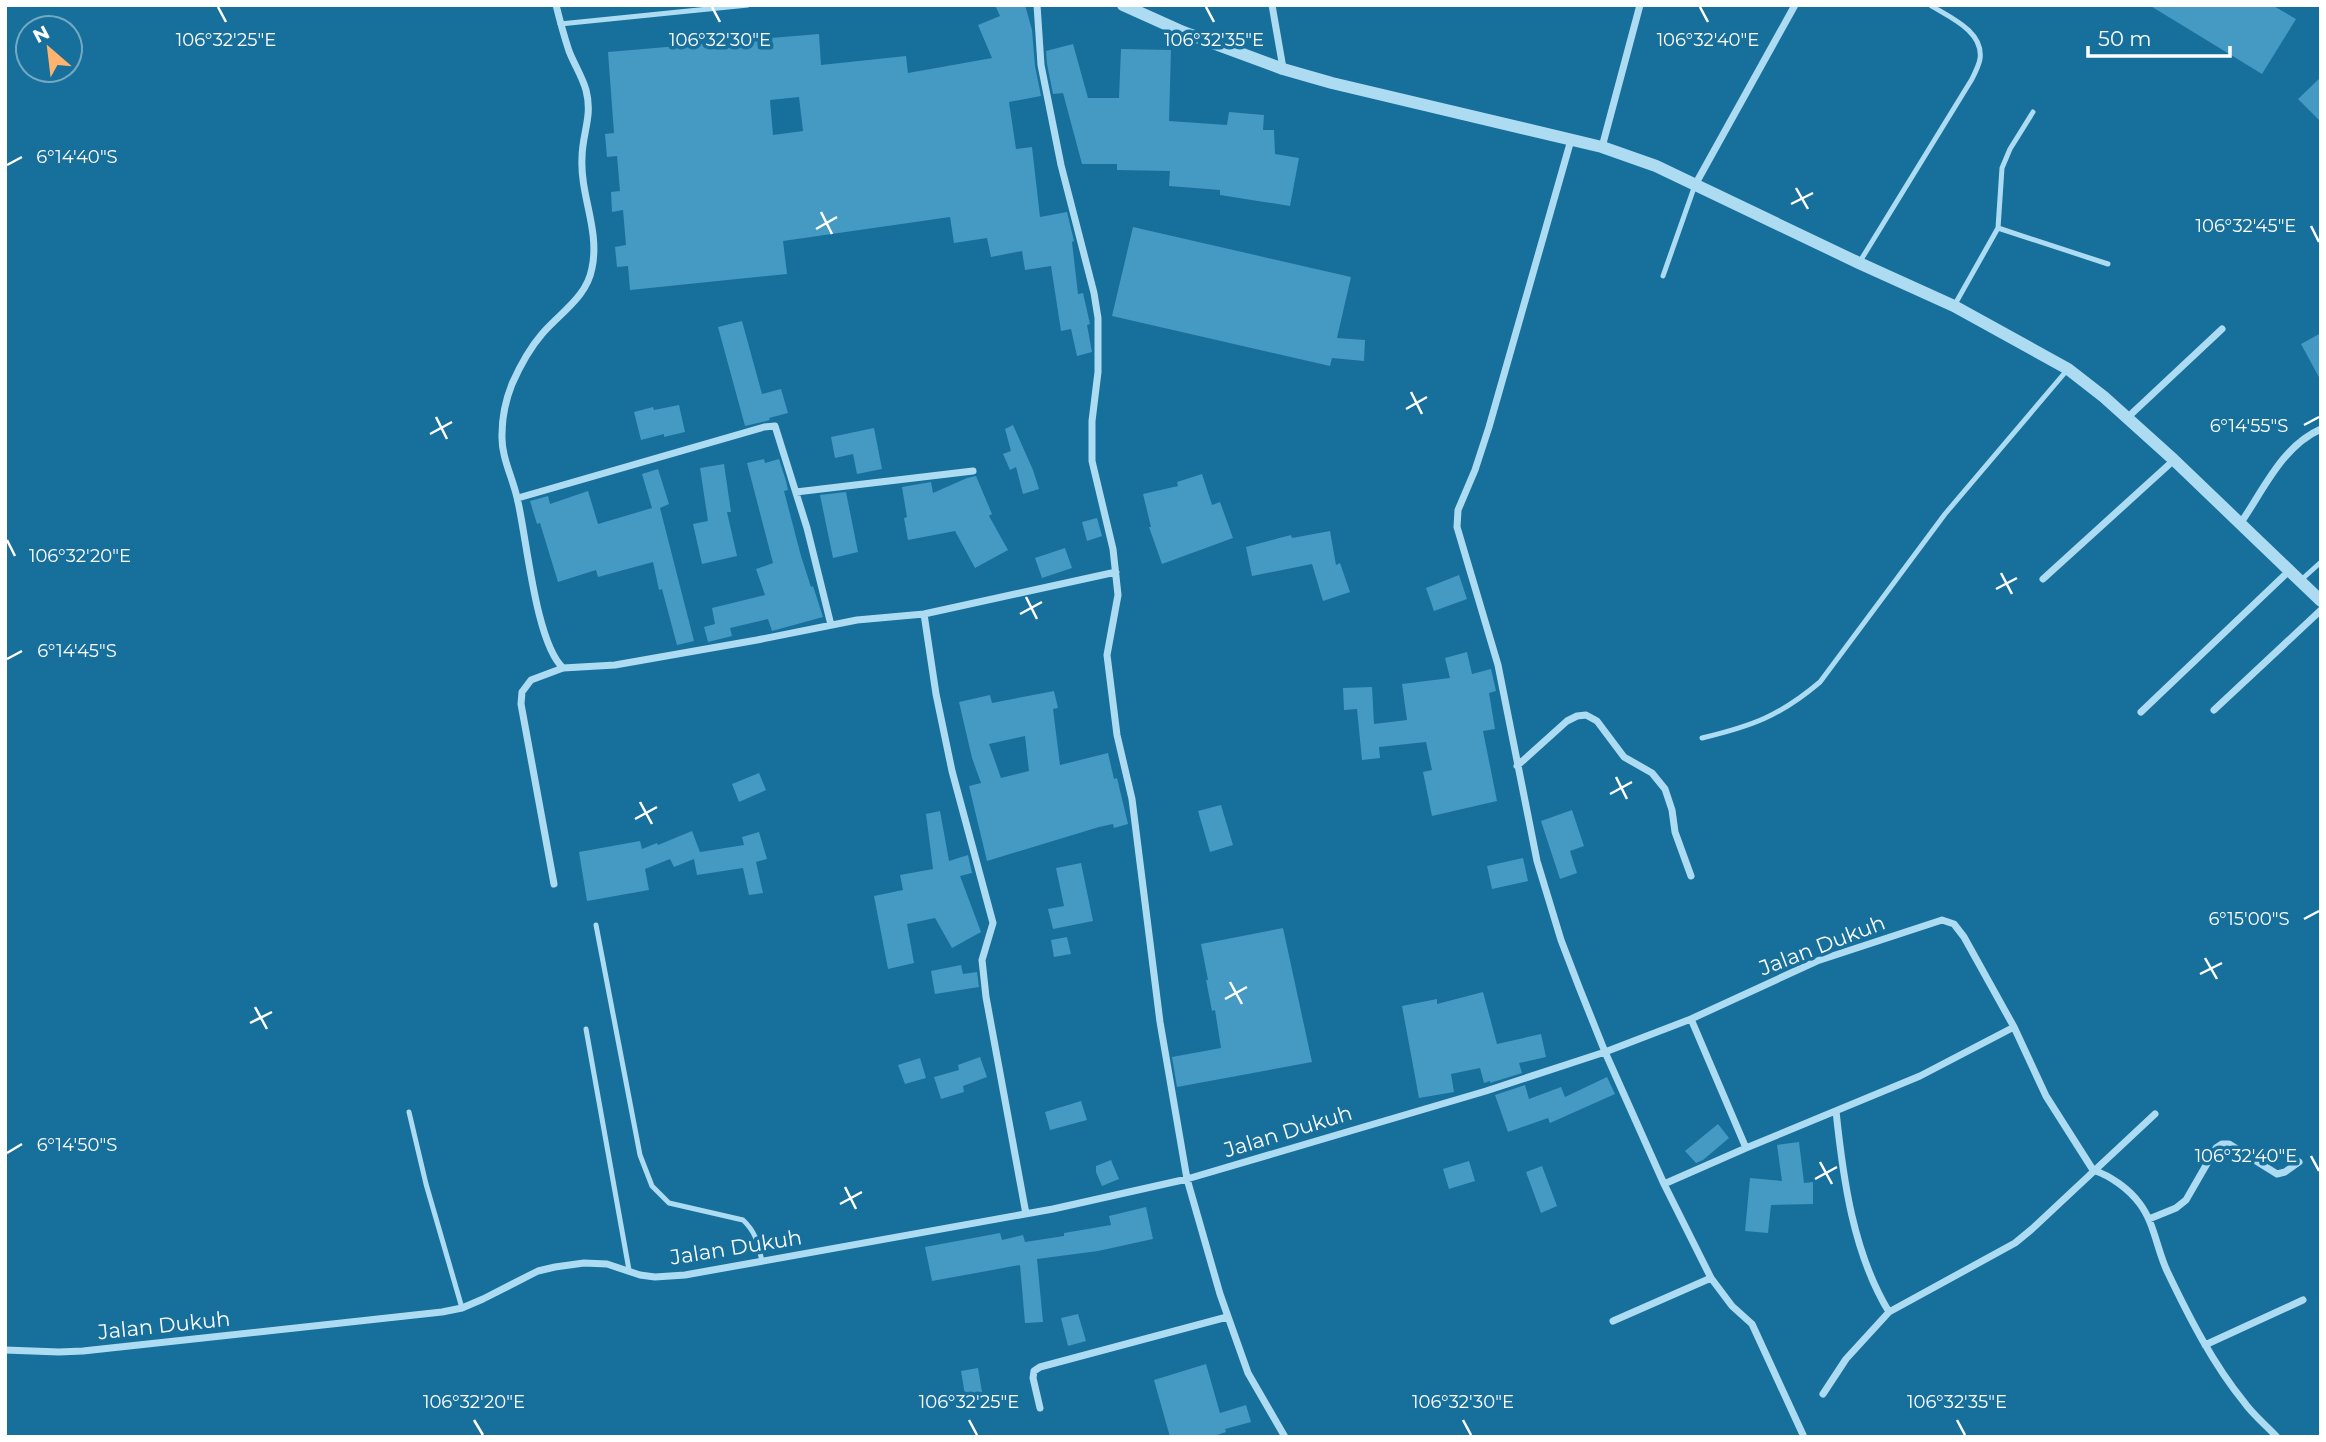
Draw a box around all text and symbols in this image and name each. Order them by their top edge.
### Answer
north arrow [14,14,84,84]
scale bar [2088,14,2230,58]
text: N [29,21,53,48]
text: 50 m [2098,26,2152,51]
text: 106°32'25"E [176,29,276,51]
text: 106°32'30"E [669,29,771,51]
text: 106°32'35"E [1164,29,1264,51]
text: 106°32'40"E [1657,29,1759,51]
text: 6°14'40"S [36,146,118,168]
text: 106°32'45"E [2196,215,2296,237]
text: 6°14'55"S [2210,415,2288,437]
text: 106°32'20"E [29,545,131,567]
text: 6°14'45"S [37,640,117,662]
text: 6°15'00"S [2208,908,2290,930]
street label: Jalan Dukuh [1755,910,1888,981]
street label: Jalan Dukuh [1220,1100,1355,1163]
text: 6°14'50"S [37,1134,117,1156]
text: 106°32'40"E [2195,1145,2297,1167]
street label: Jalan Dukuh [667,1224,804,1270]
street label: Jalan Dukuh [96,1306,231,1344]
text: 106°32'20"E [423,1391,525,1413]
text: 106°32'25"E [919,1391,1019,1413]
text: 106°32'30"E [1412,1391,1514,1413]
text: 106°32'35"E [1907,1391,2007,1413]

